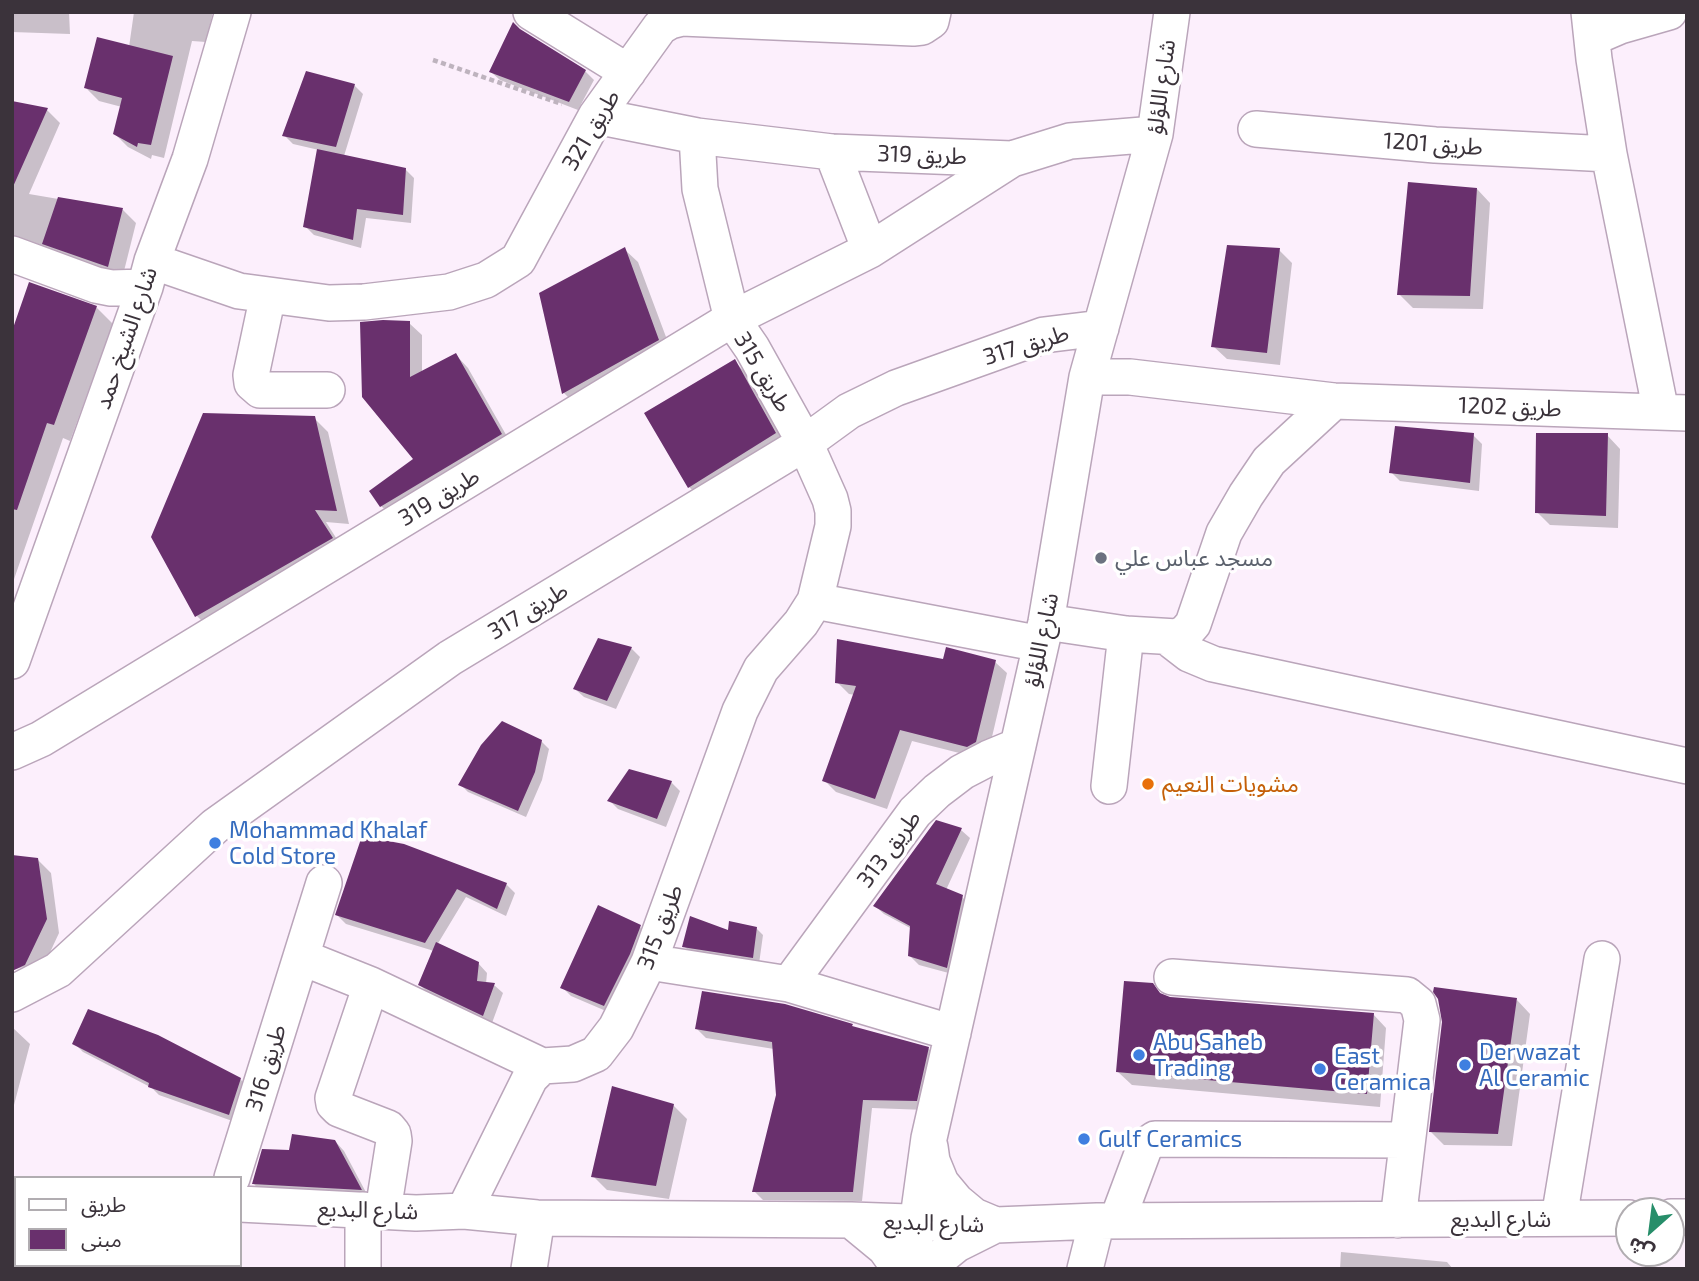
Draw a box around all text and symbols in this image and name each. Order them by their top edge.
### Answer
street label: شارع اللؤلؤ [1141,38,1181,136]
street label: طريق 321 [556,85,626,175]
street label: طريق 1201 [1382,127,1484,161]
street label: طريق 319 [877,140,967,170]
street label: شارع الشيخ حمد [89,263,163,413]
street label: طريق 317 [980,319,1072,371]
street label: طريق 315 [728,327,798,417]
street label: طريق 1202 [1458,391,1562,423]
street label: طريق 319 [393,462,485,532]
place label: مسجد عباس علي [1115,544,1273,572]
marker: مسجد عباس علي [1093,550,1109,566]
street label: طريق 317 [483,576,573,646]
street label: شارع اللؤلؤ [1018,590,1064,690]
place label: مشويات النعيم [1162,770,1299,798]
marker: مشويات النعيم [1140,776,1156,792]
street label: طريق 313 [851,805,927,893]
place label: Mohammad Khalaf Cold Store [229,816,427,870]
marker: Mohammad Khalaf Cold Store [207,835,223,851]
street label: طريق 315 [631,881,689,973]
street label: طريق 316 [240,1021,292,1115]
place label: Abu Saheb Trading [1153,1028,1263,1082]
place label: Derwazat Al Ceramic [1479,1038,1590,1092]
place label: East Ceramica [1334,1042,1431,1096]
marker: Abu Saheb Trading [1131,1047,1147,1063]
marker: Derwazat Al Ceramic [1457,1057,1473,1073]
marker: East Ceramica [1312,1061,1328,1077]
place label: Gulf Ceramics [1098,1125,1242,1153]
marker: Gulf Ceramics [1076,1131,1092,1147]
legend [14,1176,242,1267]
text: طريق [81,1191,126,1216]
street label: شارع البديع [317,1194,419,1226]
north arrow [1615,1197,1685,1267]
street label: شارع البديع [1451,1205,1551,1233]
street label: شارع البديع [883,1207,985,1239]
text: مبنى [81,1226,122,1251]
text: ش [1624,1233,1658,1265]

